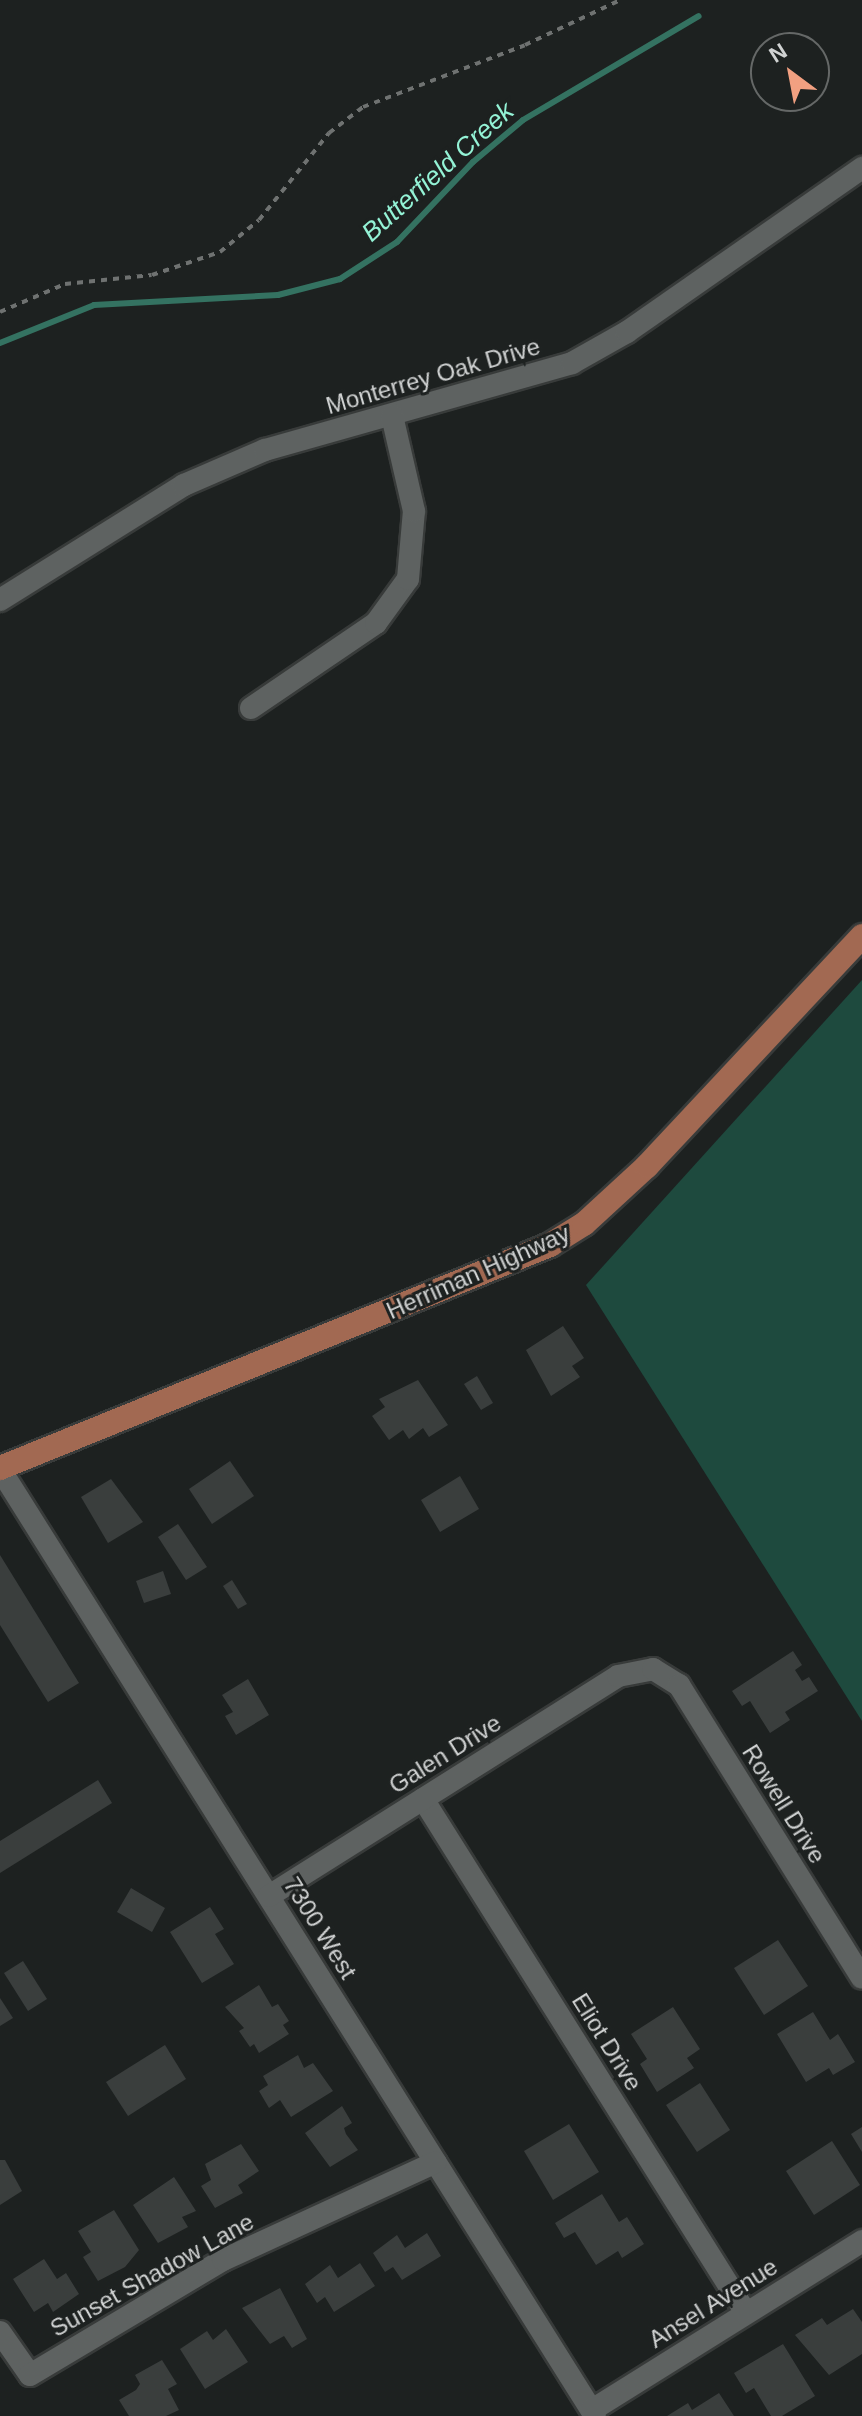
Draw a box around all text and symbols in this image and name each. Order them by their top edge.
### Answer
north arrow [750,32,830,112]
text: N [765,38,791,68]
water label: Butterfield Creek [356,96,520,248]
street label: Monterrey Oak Drive [323,332,543,420]
street label: Herriman Highway [382,1219,574,1325]
street label: Galen Drive [384,1708,506,1800]
street label: Rowell Drive [736,1739,832,1869]
street label: 7300 West [278,1872,362,1984]
street label: Eliot Drive [566,1988,648,2096]
street label: Sunset Shadow Lane [45,2207,259,2343]
street label: Ansel Avenue [643,2252,783,2354]

